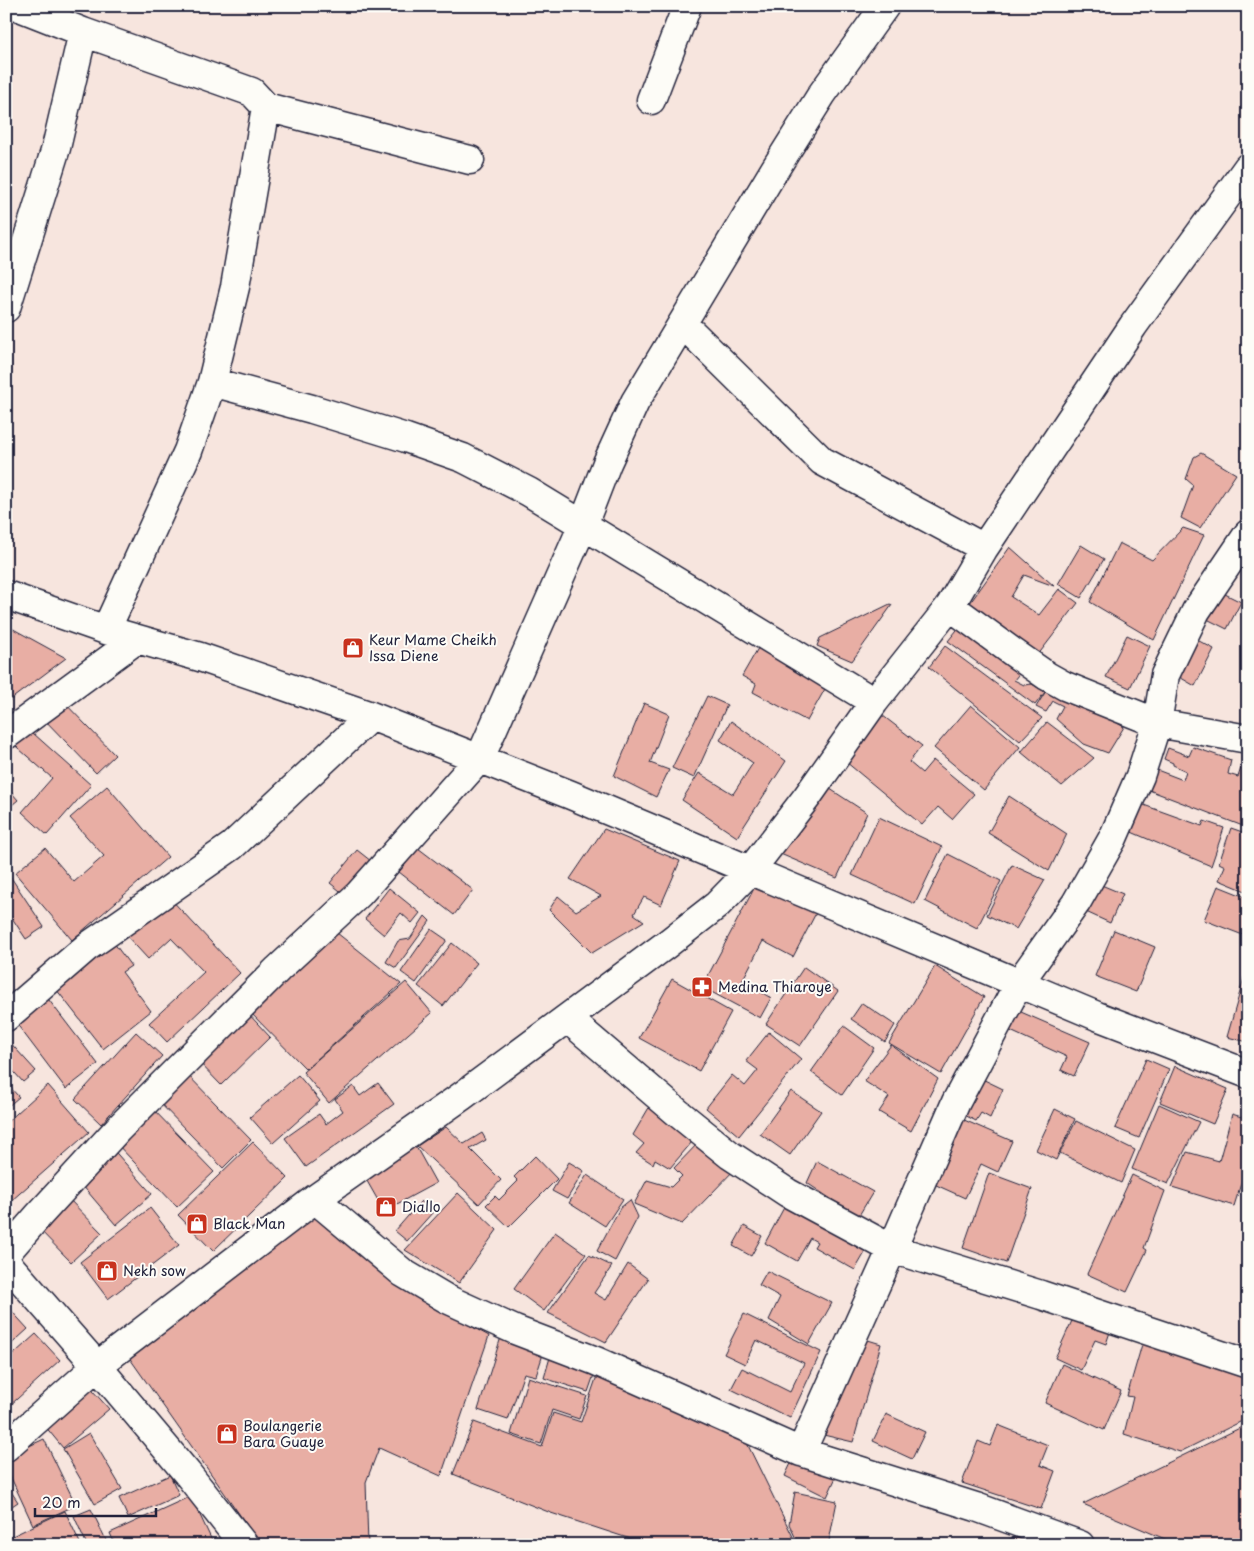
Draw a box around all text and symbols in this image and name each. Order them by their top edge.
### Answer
place label: Keur Mame Cheikh Issa Diene [369,629,497,666]
shop icon: Keur Mame Cheikh Issa Diene [341,636,365,660]
pharmacy icon: Medina Thiaroye [690,975,714,999]
place label: Medina Thiaroye [718,976,832,997]
shop icon: Diallo [374,1195,398,1219]
place label: Diallo [402,1196,441,1217]
shop icon: Black Man [185,1212,209,1236]
place label: Black Man [213,1213,285,1234]
shop icon: Nekh sow [95,1259,119,1283]
place label: Nekh sow [123,1260,186,1281]
place label: Boulangerie Bara Guaye [243,1415,325,1452]
shop icon: Boulangerie Bara Guaye [215,1422,239,1446]
scale bar [35,1486,156,1518]
text: 20 m [42,1490,81,1513]

